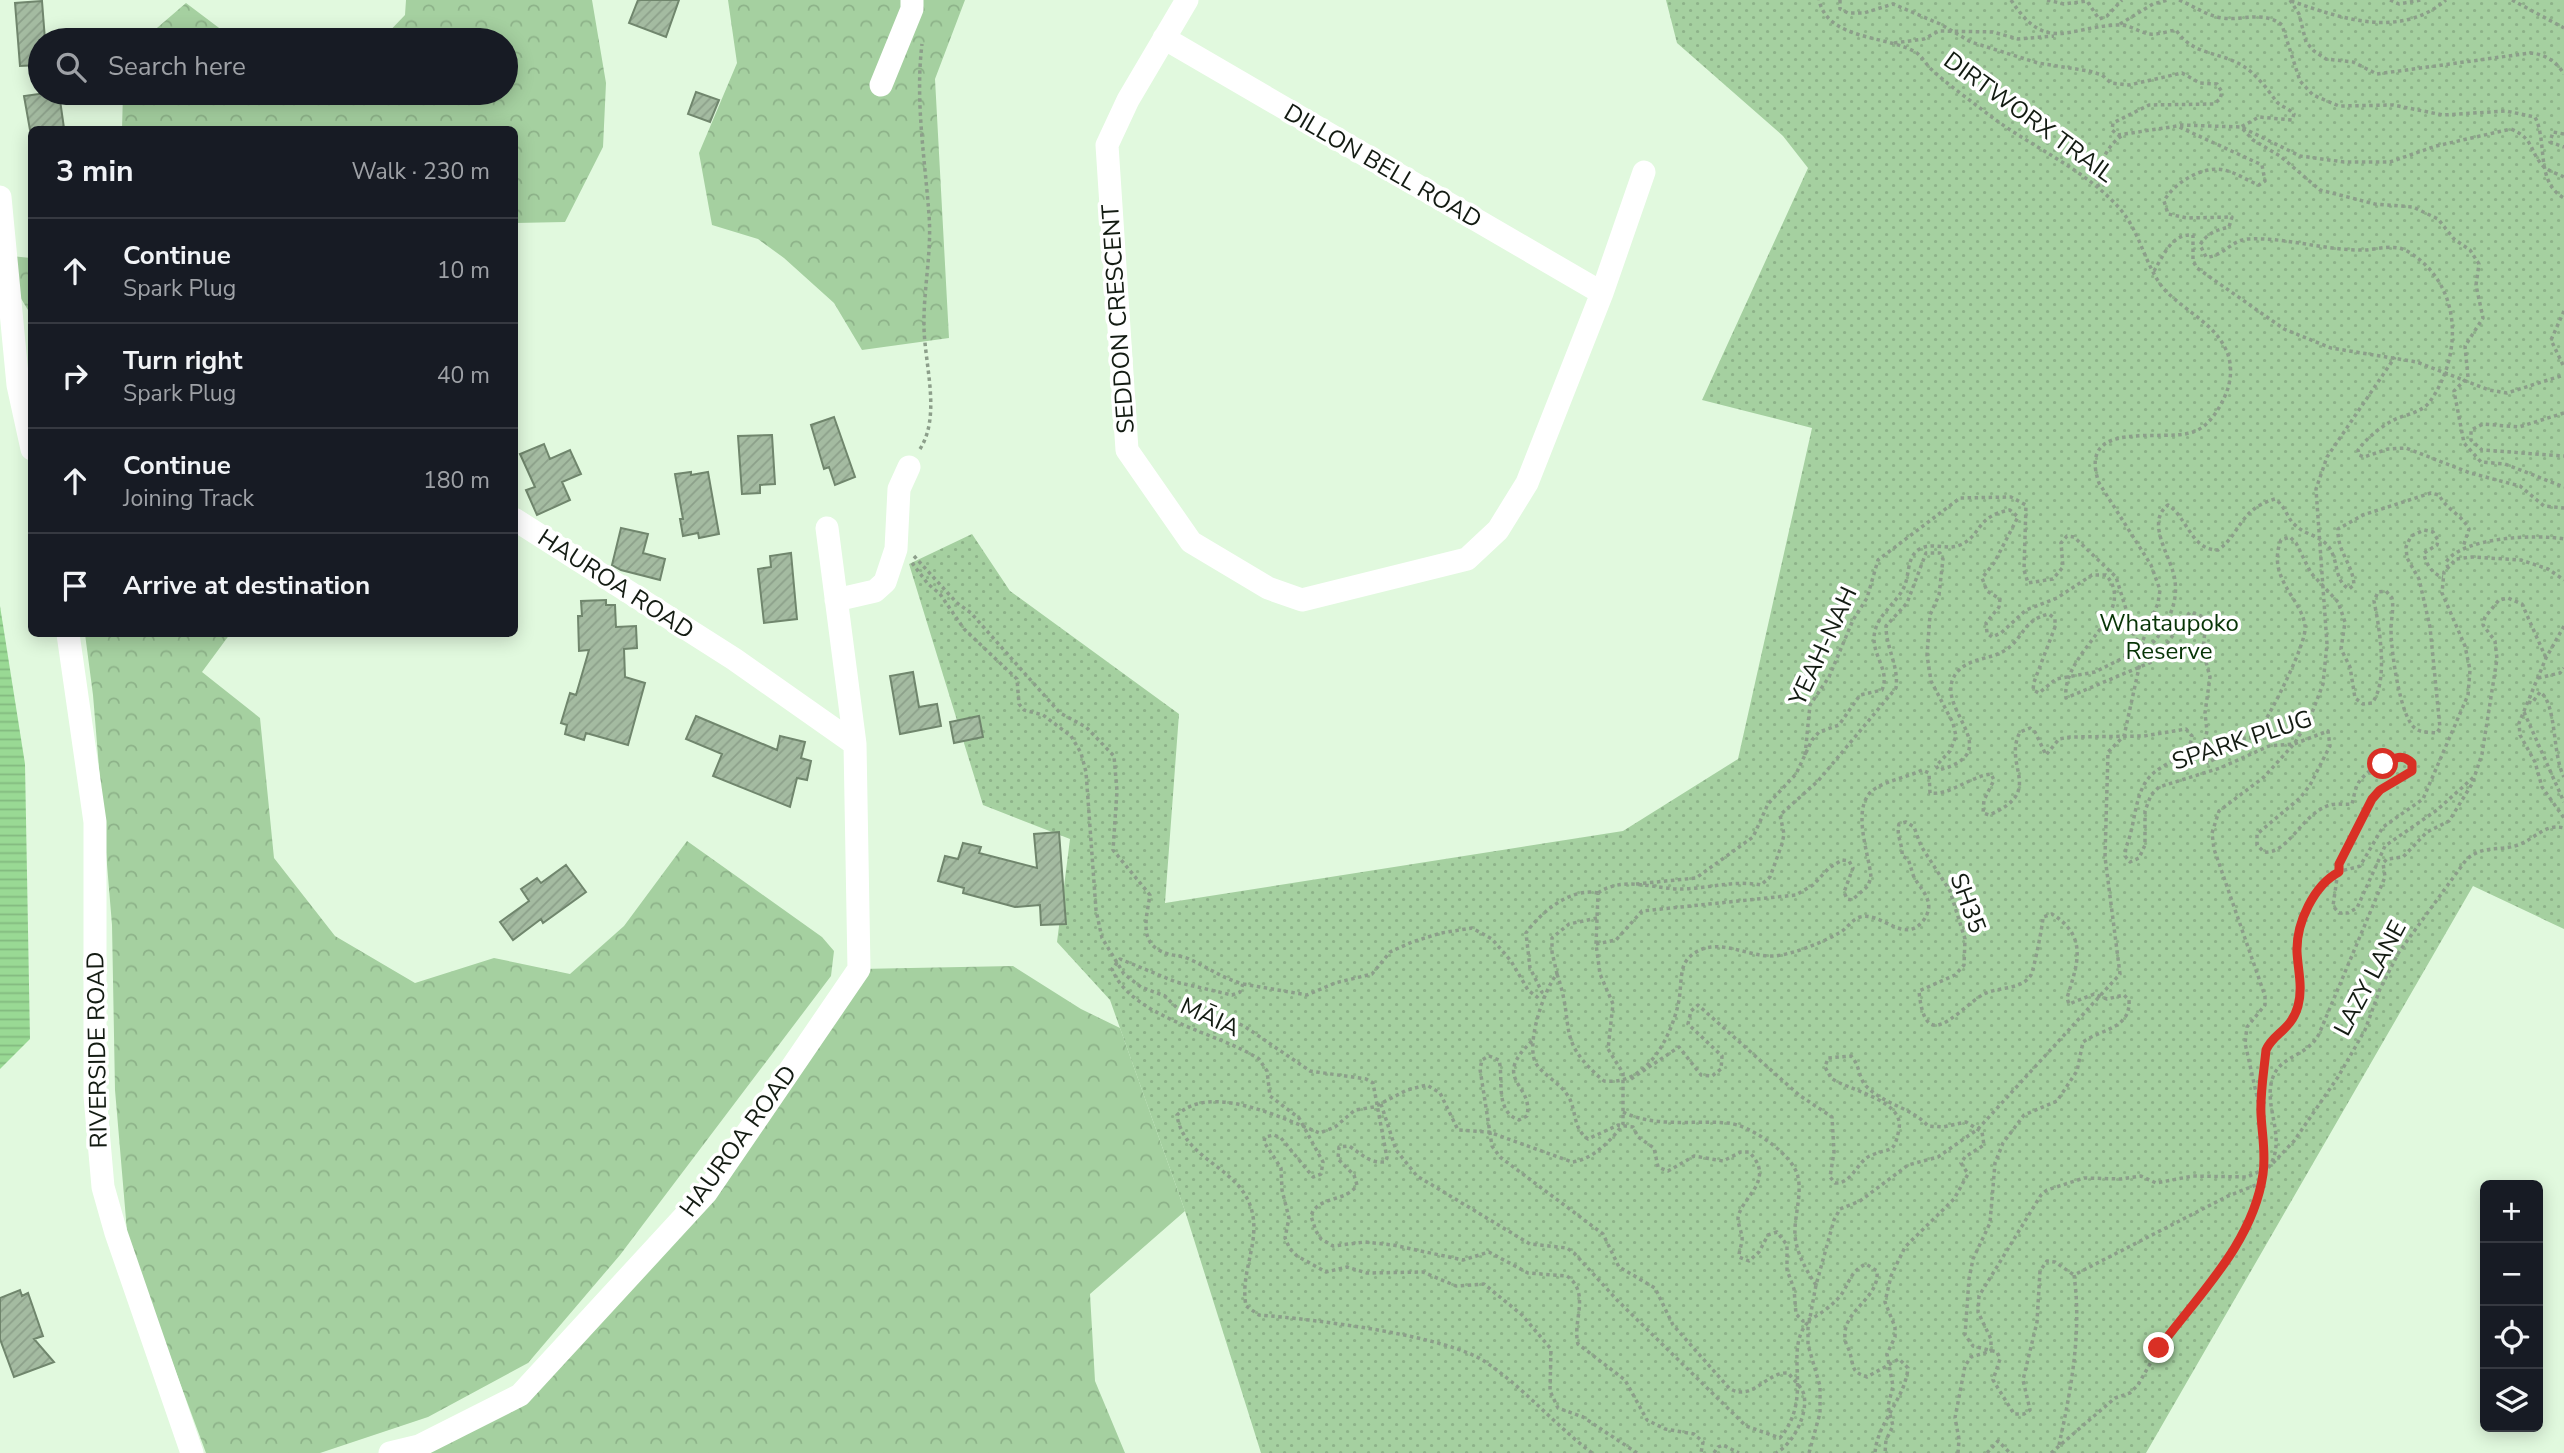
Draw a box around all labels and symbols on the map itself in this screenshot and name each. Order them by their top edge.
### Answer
street label: DIRTWORX TRAIL [1937,44,2121,190]
street label: DILLON BELL ROAD [1278,96,1488,236]
street label: SEDDON CRESCENT [1094,203,1142,435]
street label: HAUROA ROAD [532,522,700,646]
street label: YEAH-NAH [1781,581,1865,712]
park label: Whataupoko Reserve [2099,607,2239,667]
street label: SPARK PLUG [2168,702,2316,778]
route start [2367,748,2398,779]
street label: SH35 [1942,868,1994,938]
street label: LAZY LANE [2326,915,2414,1041]
street label: RIVERSIDE ROAD [79,951,115,1149]
street label: MĀIA [1175,990,1245,1044]
street label: HAUROA ROAD [672,1059,804,1223]
route end [2143,1332,2174,1363]

